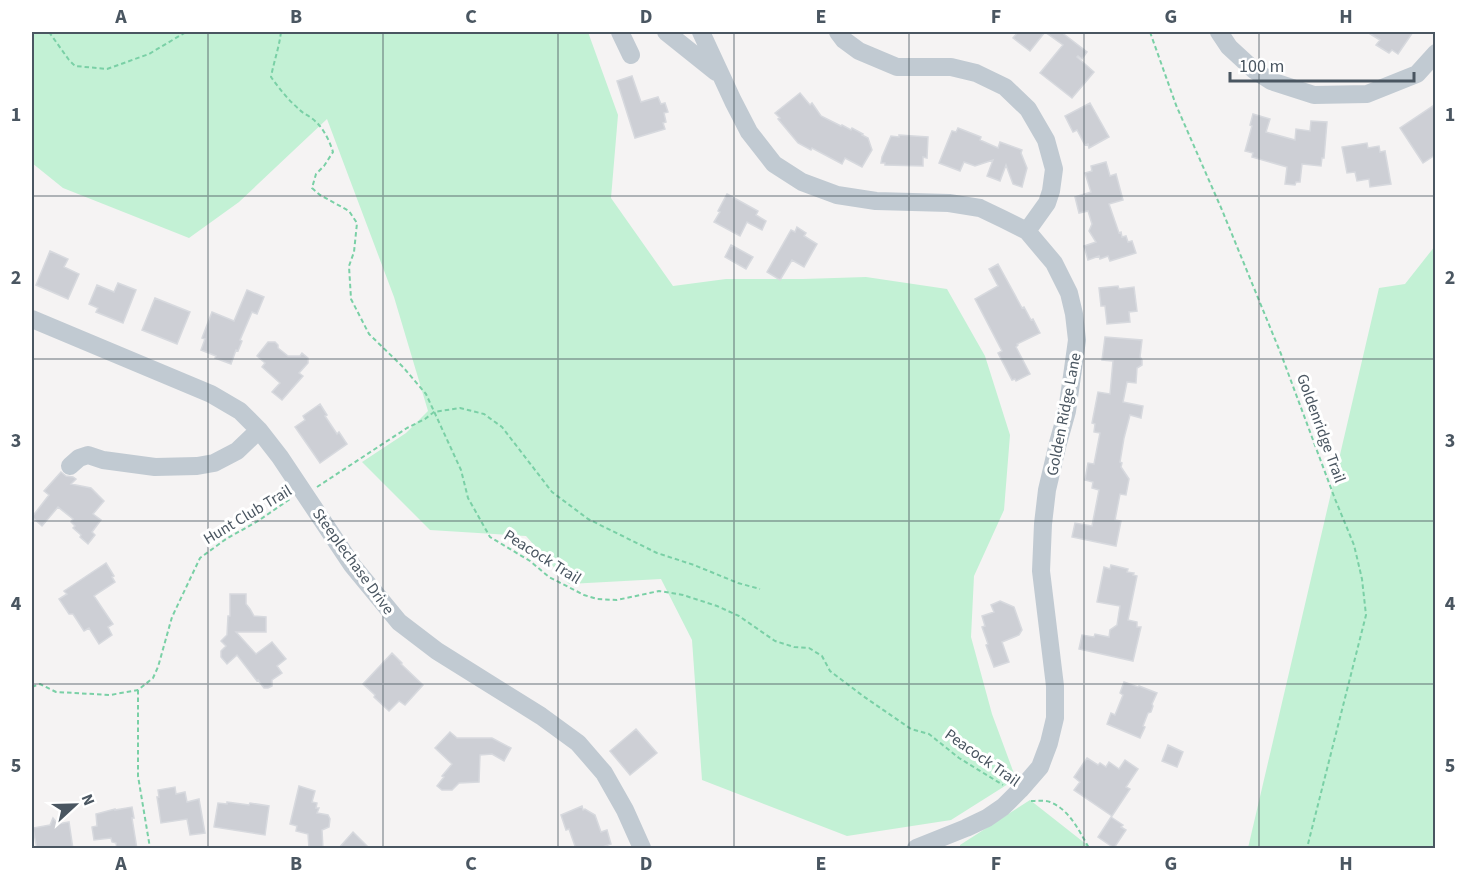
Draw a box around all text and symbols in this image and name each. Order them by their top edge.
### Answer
text: A [114,3,127,31]
text: B [290,3,302,31]
text: C [465,3,477,31]
text: D [640,3,652,31]
text: E [816,3,826,31]
text: F [991,3,1001,31]
text: G [1165,3,1177,31]
text: H [1339,3,1353,31]
scale bar [1230,45,1414,83]
text: 100 m [1239,54,1284,79]
text: 1 [11,101,21,129]
text: 1 [1445,101,1455,129]
text: 2 [11,264,21,292]
text: 2 [1445,264,1455,292]
street label: Golden Ridge Lane [1041,351,1087,478]
street label: Goldenridge Trail [1291,371,1351,486]
text: 3 [11,427,21,455]
text: 3 [1445,427,1455,455]
street label: Hunt Club Trail [199,480,296,550]
street label: Steeplechase Drive [307,504,399,619]
street label: Peacock Trail [499,524,585,589]
text: 4 [11,590,22,618]
text: 4 [1445,590,1456,618]
street label: Peacock Trail [940,724,1025,792]
text: 5 [11,752,21,780]
text: 5 [1445,752,1455,780]
north arrow [45,775,105,835]
text: N [76,791,100,809]
text: A [114,850,127,878]
text: B [290,850,302,878]
text: C [465,850,477,878]
text: D [640,850,652,878]
text: E [816,850,826,878]
text: F [991,850,1001,878]
text: G [1165,850,1177,878]
text: H [1339,850,1353,878]

